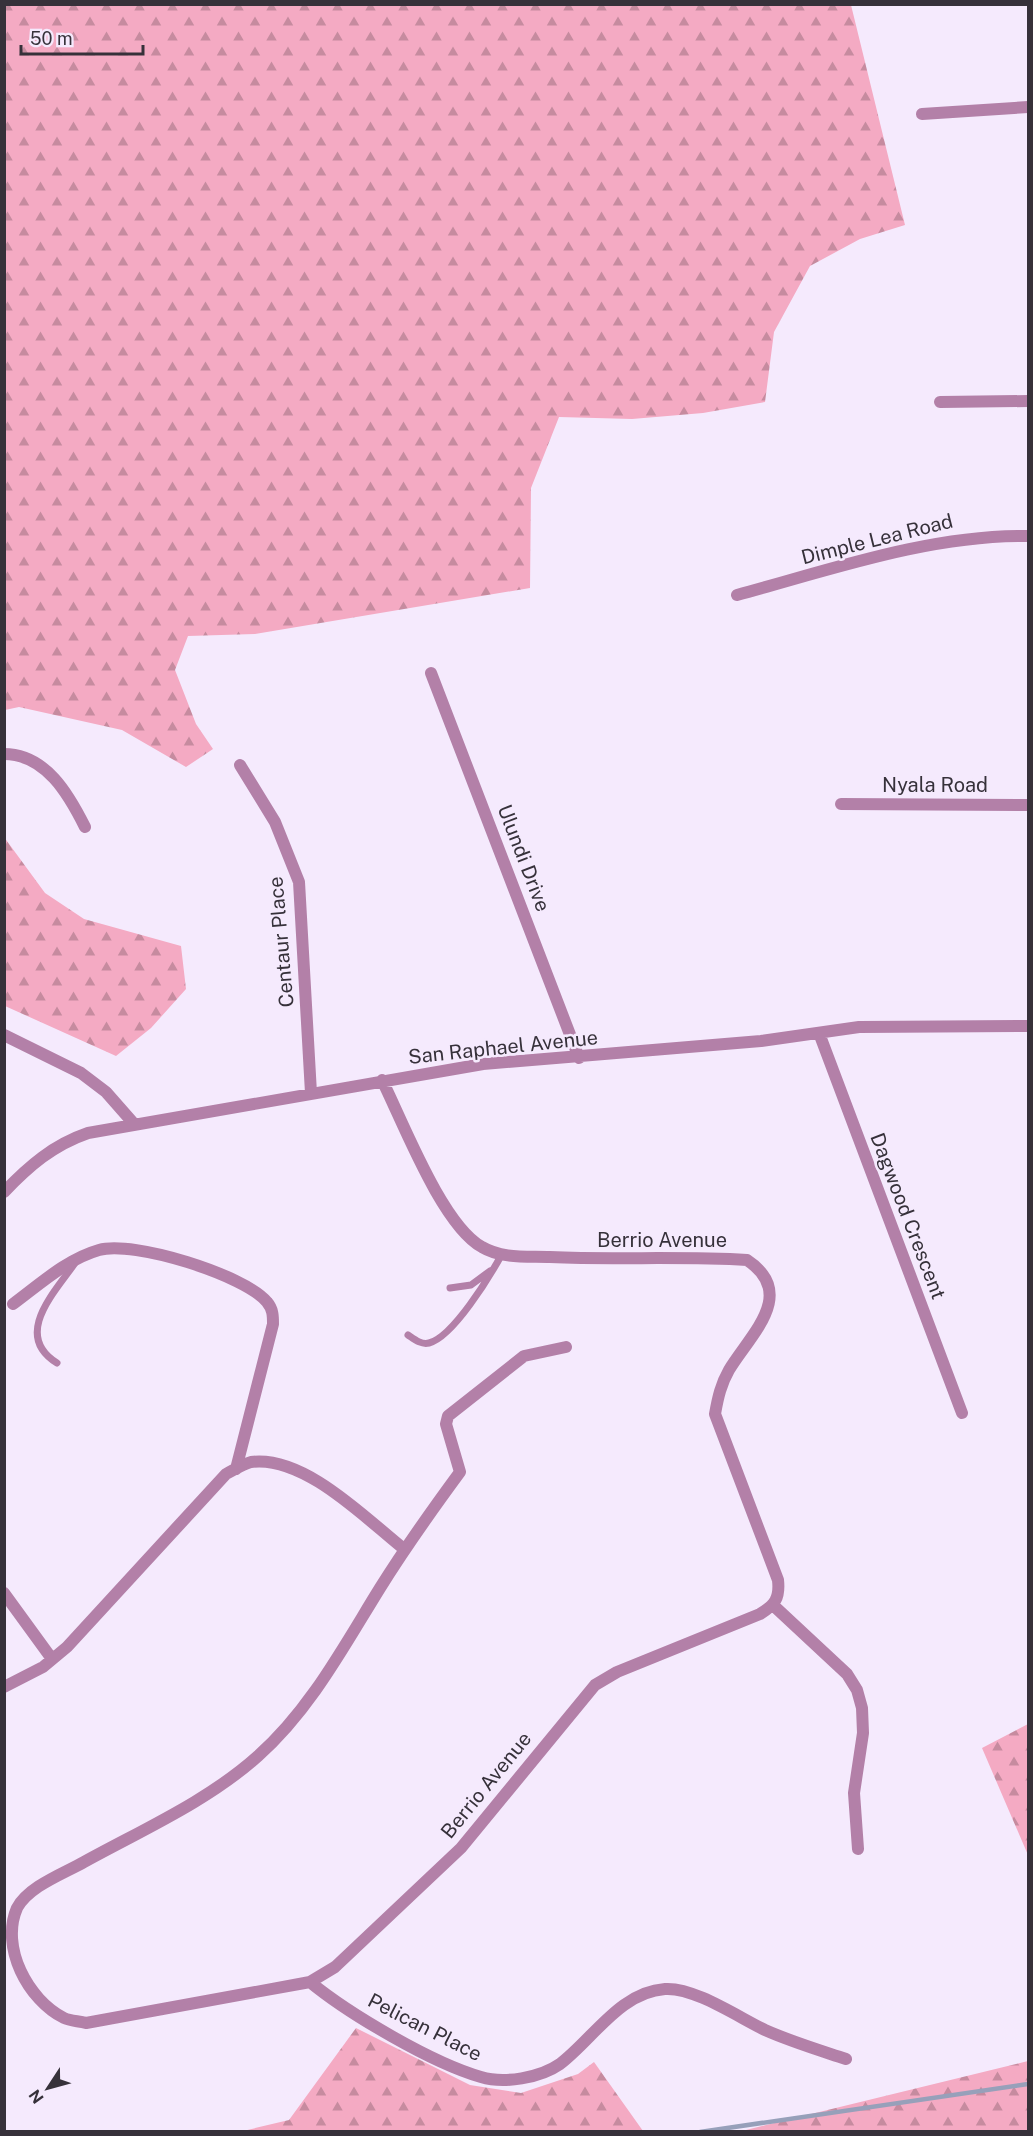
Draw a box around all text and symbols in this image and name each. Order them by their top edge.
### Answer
scale bar [21,18,142,56]
text: 50 m [30,28,73,49]
street label: Dimple Lea Road [799,509,955,569]
street label: Nyala Road [882,773,988,797]
street label: Ulundi Drive [493,801,555,915]
street label: Centaur Place [263,876,299,1008]
street label: San Raphael Avenue [407,1025,599,1069]
street label: Dagwood Crescent [865,1130,951,1302]
street label: Berrio Avenue [597,1228,727,1252]
street label: Berrio Avenue [436,1727,536,1843]
street label: Pelican Place [364,1988,486,2066]
north arrow [18,2058,78,2118]
text: N [25,2086,48,2107]

